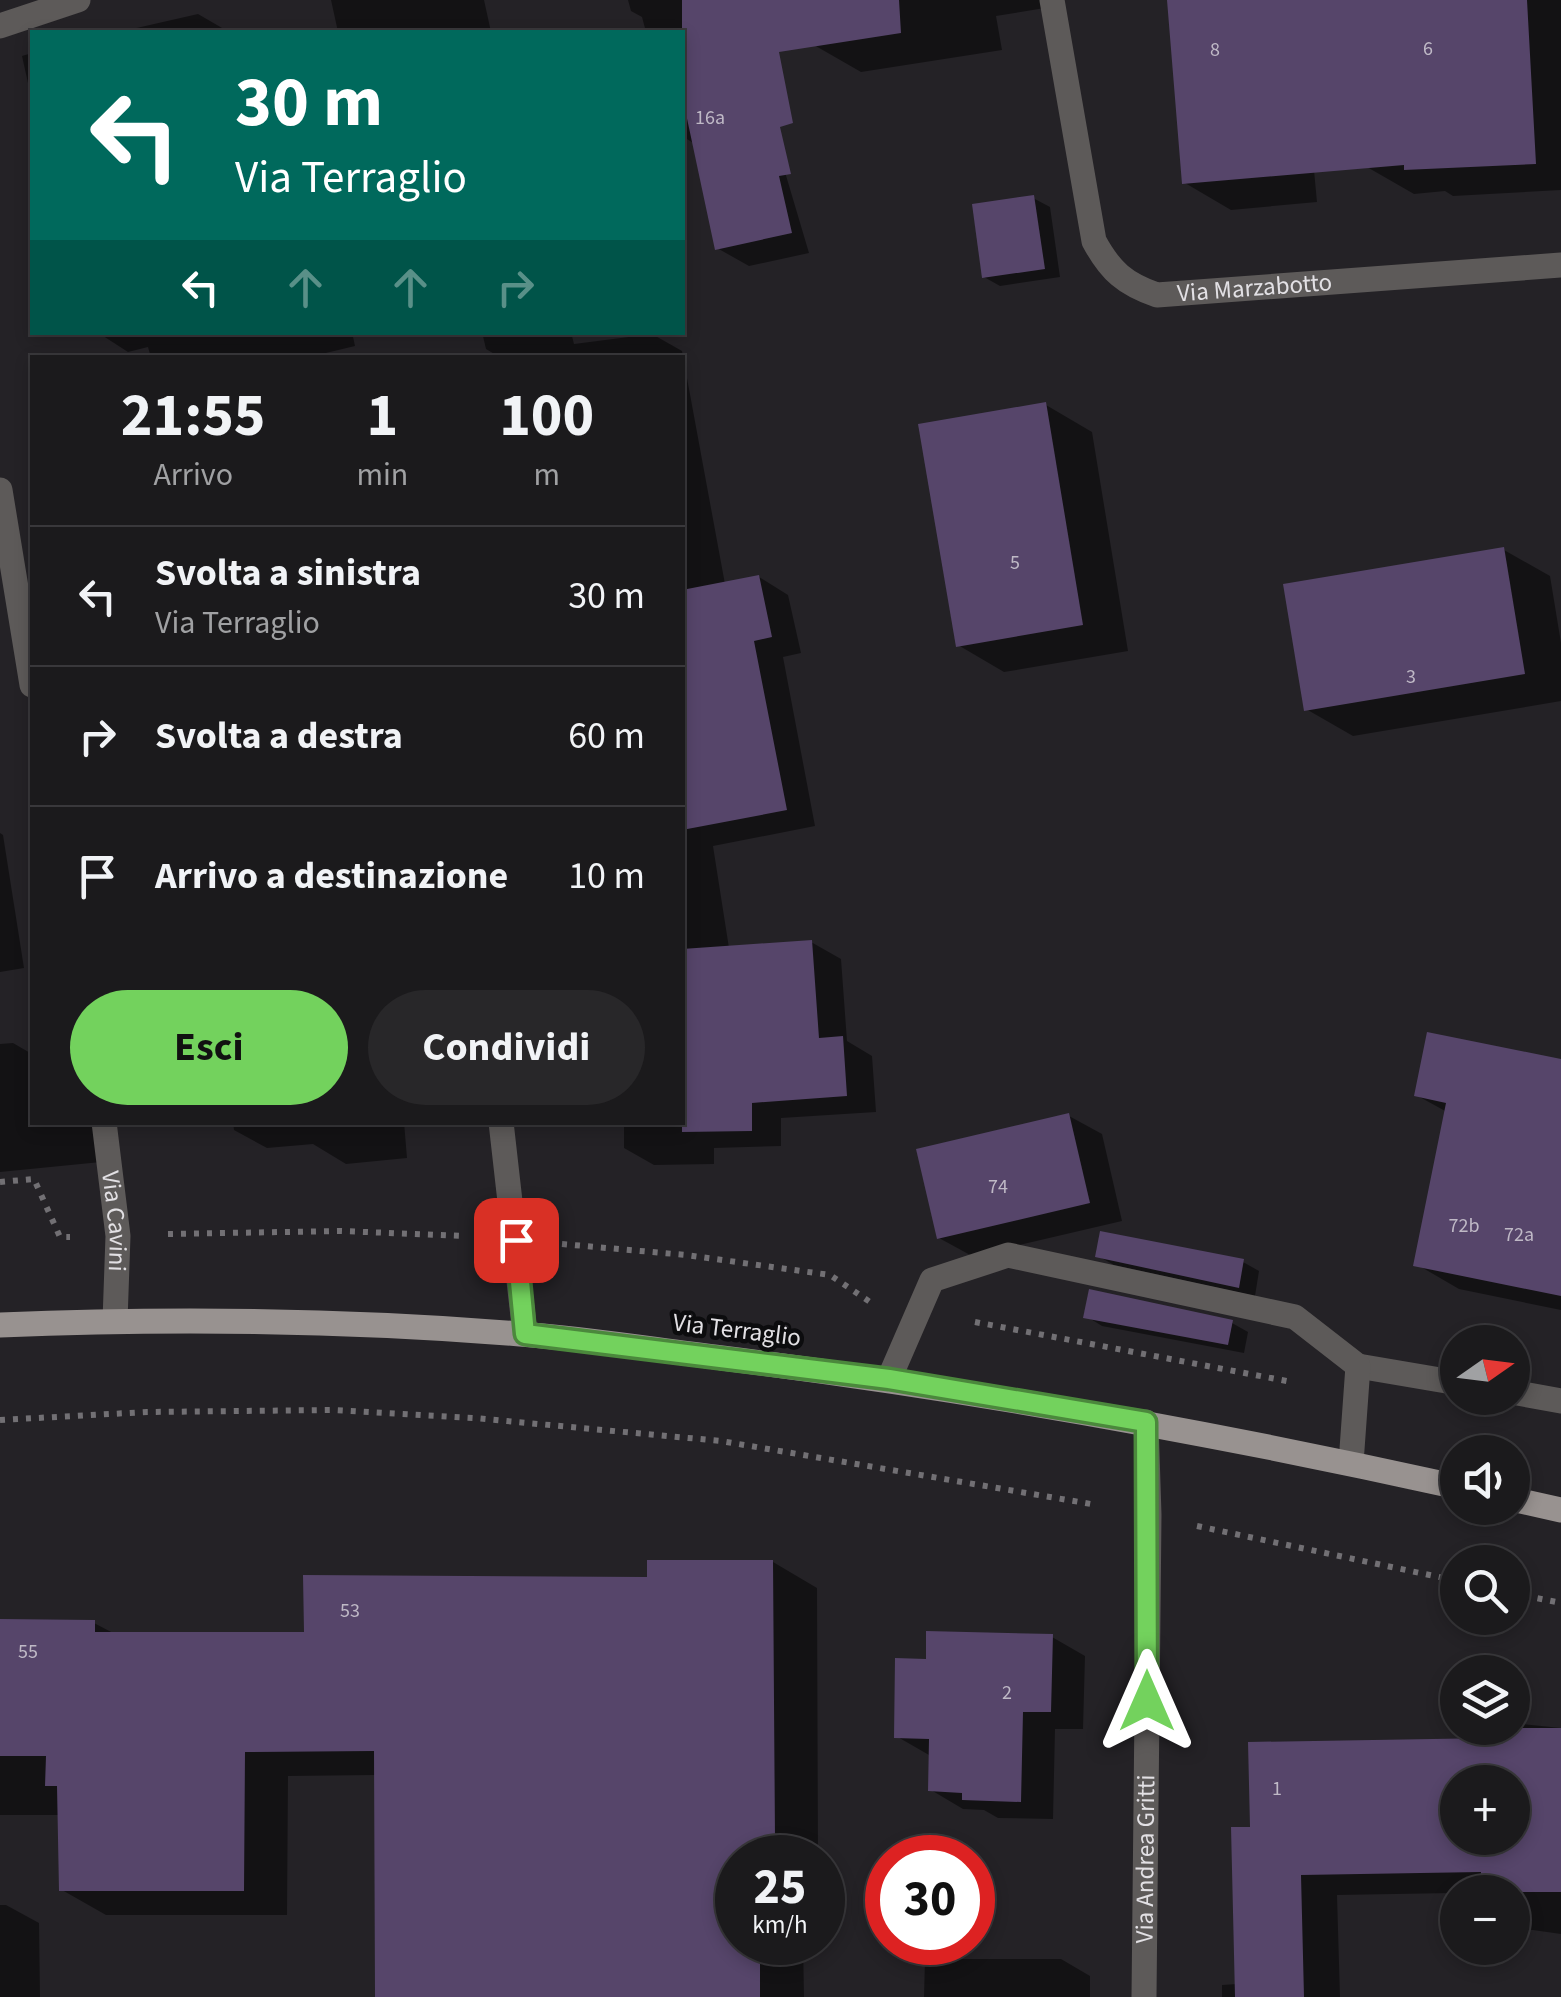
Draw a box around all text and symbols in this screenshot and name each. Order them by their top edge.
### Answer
house number: 6 [1423,35,1433,63]
house number: 8 [1210,36,1220,64]
text: 30 m [235,53,383,153]
icon: left [70,70,200,200]
house number: 16a [695,104,725,132]
text: Via Terraglio [235,146,467,210]
icon: left [173,260,228,315]
icon: ahead [278,260,333,315]
icon: ahead [383,260,438,315]
icon: right [488,260,543,315]
street label: Via Marzabotto [1176,264,1333,311]
text: 21:55 [121,374,266,459]
text: 1 [367,374,398,459]
text: 100 [499,374,594,459]
text: Arrivo [153,452,233,498]
text: min [356,452,408,498]
text: m [533,452,560,498]
text: Svolta a sinistra [155,546,421,600]
house number: 5 [1010,549,1020,577]
icon: left [70,569,125,624]
text: 30 m [568,569,645,623]
text: Via Terraglio [155,600,320,646]
house number: 3 [1406,663,1416,691]
icon: right [70,709,125,764]
text: Svolta a destra [155,709,403,763]
text: 60 m [568,709,645,763]
icon: arrive [70,849,125,904]
text: Arrivo a destinazione [155,849,508,903]
text: 10 m [568,849,645,903]
button: Esci [70,990,348,1105]
button: Condividi [368,990,645,1105]
street label: Via Cavini [92,1169,136,1272]
house number: 74 [988,1173,1008,1201]
pin [474,1198,559,1283]
house number: 72b [1449,1212,1479,1240]
icon: arrive [489,1213,544,1268]
house number: 72a [1504,1221,1534,1249]
street label: Via Terraglio [671,1304,803,1356]
north arrow [1440,1325,1530,1415]
map controls [1440,1325,1530,1965]
button: sound [1440,1435,1530,1525]
button: search [1440,1545,1530,1635]
house number: 53 [340,1597,360,1625]
house number: 55 [18,1638,38,1666]
position arrow [1095,1649,1199,1753]
button: layers [1440,1655,1530,1745]
house number: 2 [1002,1679,1012,1707]
button: + [1440,1765,1530,1855]
street label: Via Andrea Gritti [1127,1774,1164,1944]
house number: 1 [1272,1775,1282,1803]
speed limit sign: 30 [865,1835,995,1965]
text: 25 [754,1852,806,1923]
button: − [1440,1875,1530,1965]
text: km/h [752,1907,808,1943]

